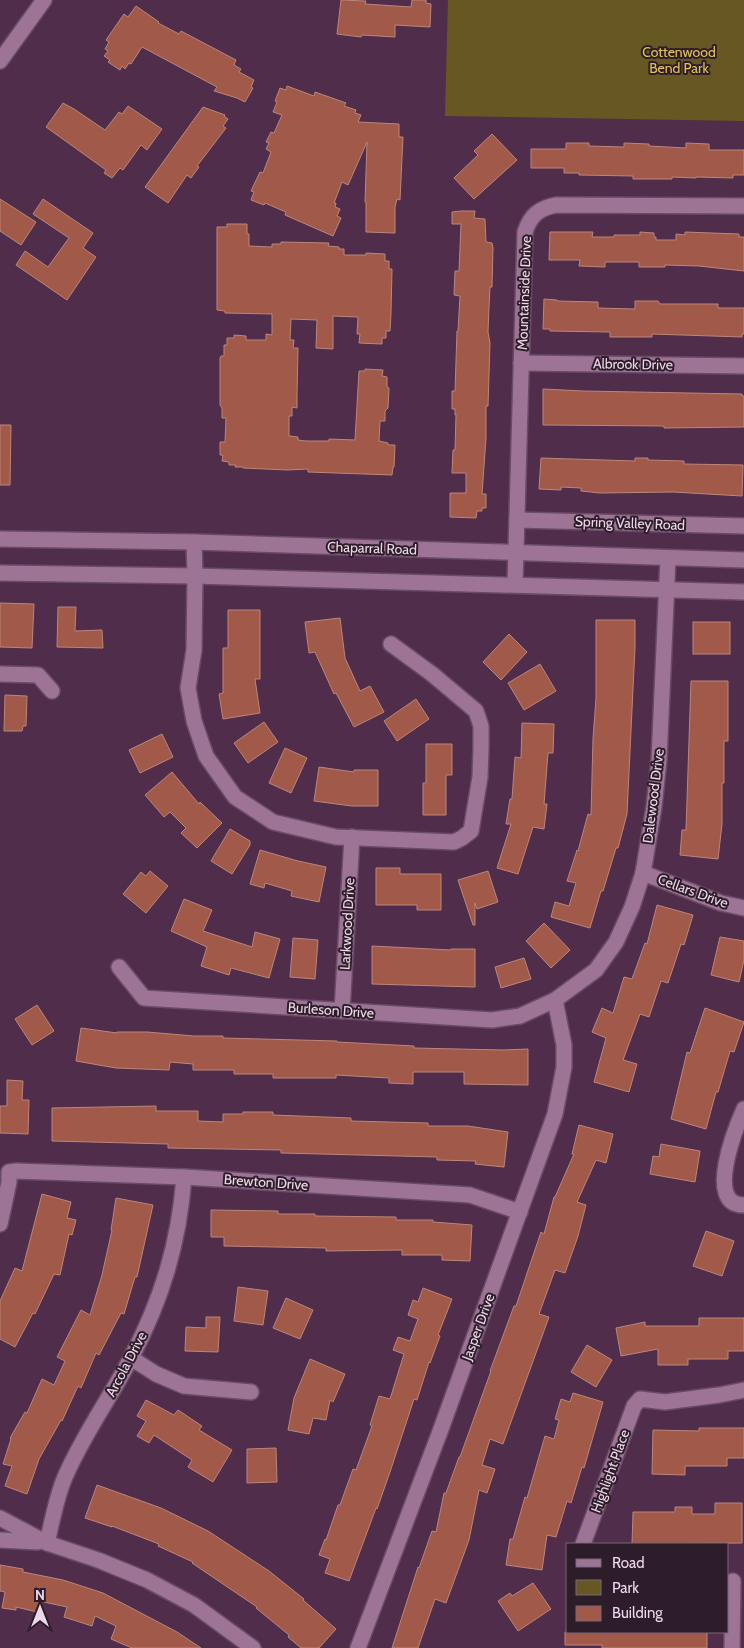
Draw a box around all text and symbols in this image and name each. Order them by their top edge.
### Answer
park label: Cottenwood Bend Park [642,43,716,77]
street label: Mountainside Drive [513,236,535,350]
street label: Albrook Drive [593,354,673,374]
street label: Spring Valley Road [575,512,685,534]
street label: Chaparral Road [327,537,417,559]
street label: Dalewood Drive [638,748,668,844]
street label: Cellars Drive [655,870,731,912]
street label: Larkwood Drive [336,877,358,971]
street label: Burleson Drive [287,998,375,1022]
street label: Brewton Drive [223,1170,309,1194]
street label: Jasper Drive [457,1291,498,1364]
street label: Arcola Drive [101,1328,151,1400]
street label: Highlight Place [587,1427,633,1515]
legend [566,1543,729,1633]
text: Road [612,1554,645,1572]
text: Park [612,1579,639,1597]
north arrow [15,1583,65,1633]
text: N [35,1586,45,1604]
text: Building [612,1604,663,1622]

